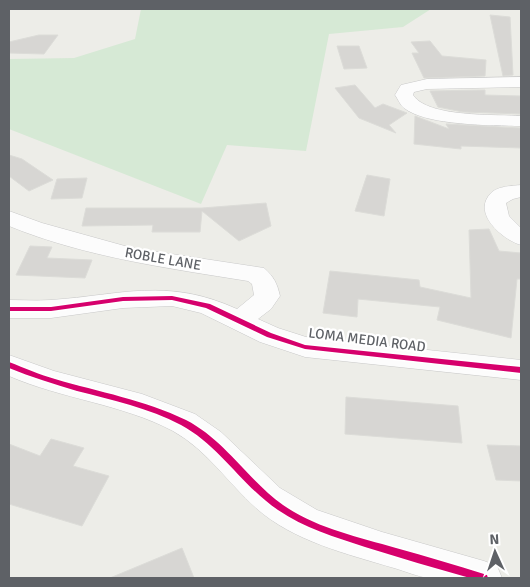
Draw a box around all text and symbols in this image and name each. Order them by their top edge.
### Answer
street label: ROBLE LANE [124,244,203,274]
street label: LOMA MEDIA ROAD [307,324,427,356]
north arrow [470,527,520,577]
text: N [489,531,500,548]

